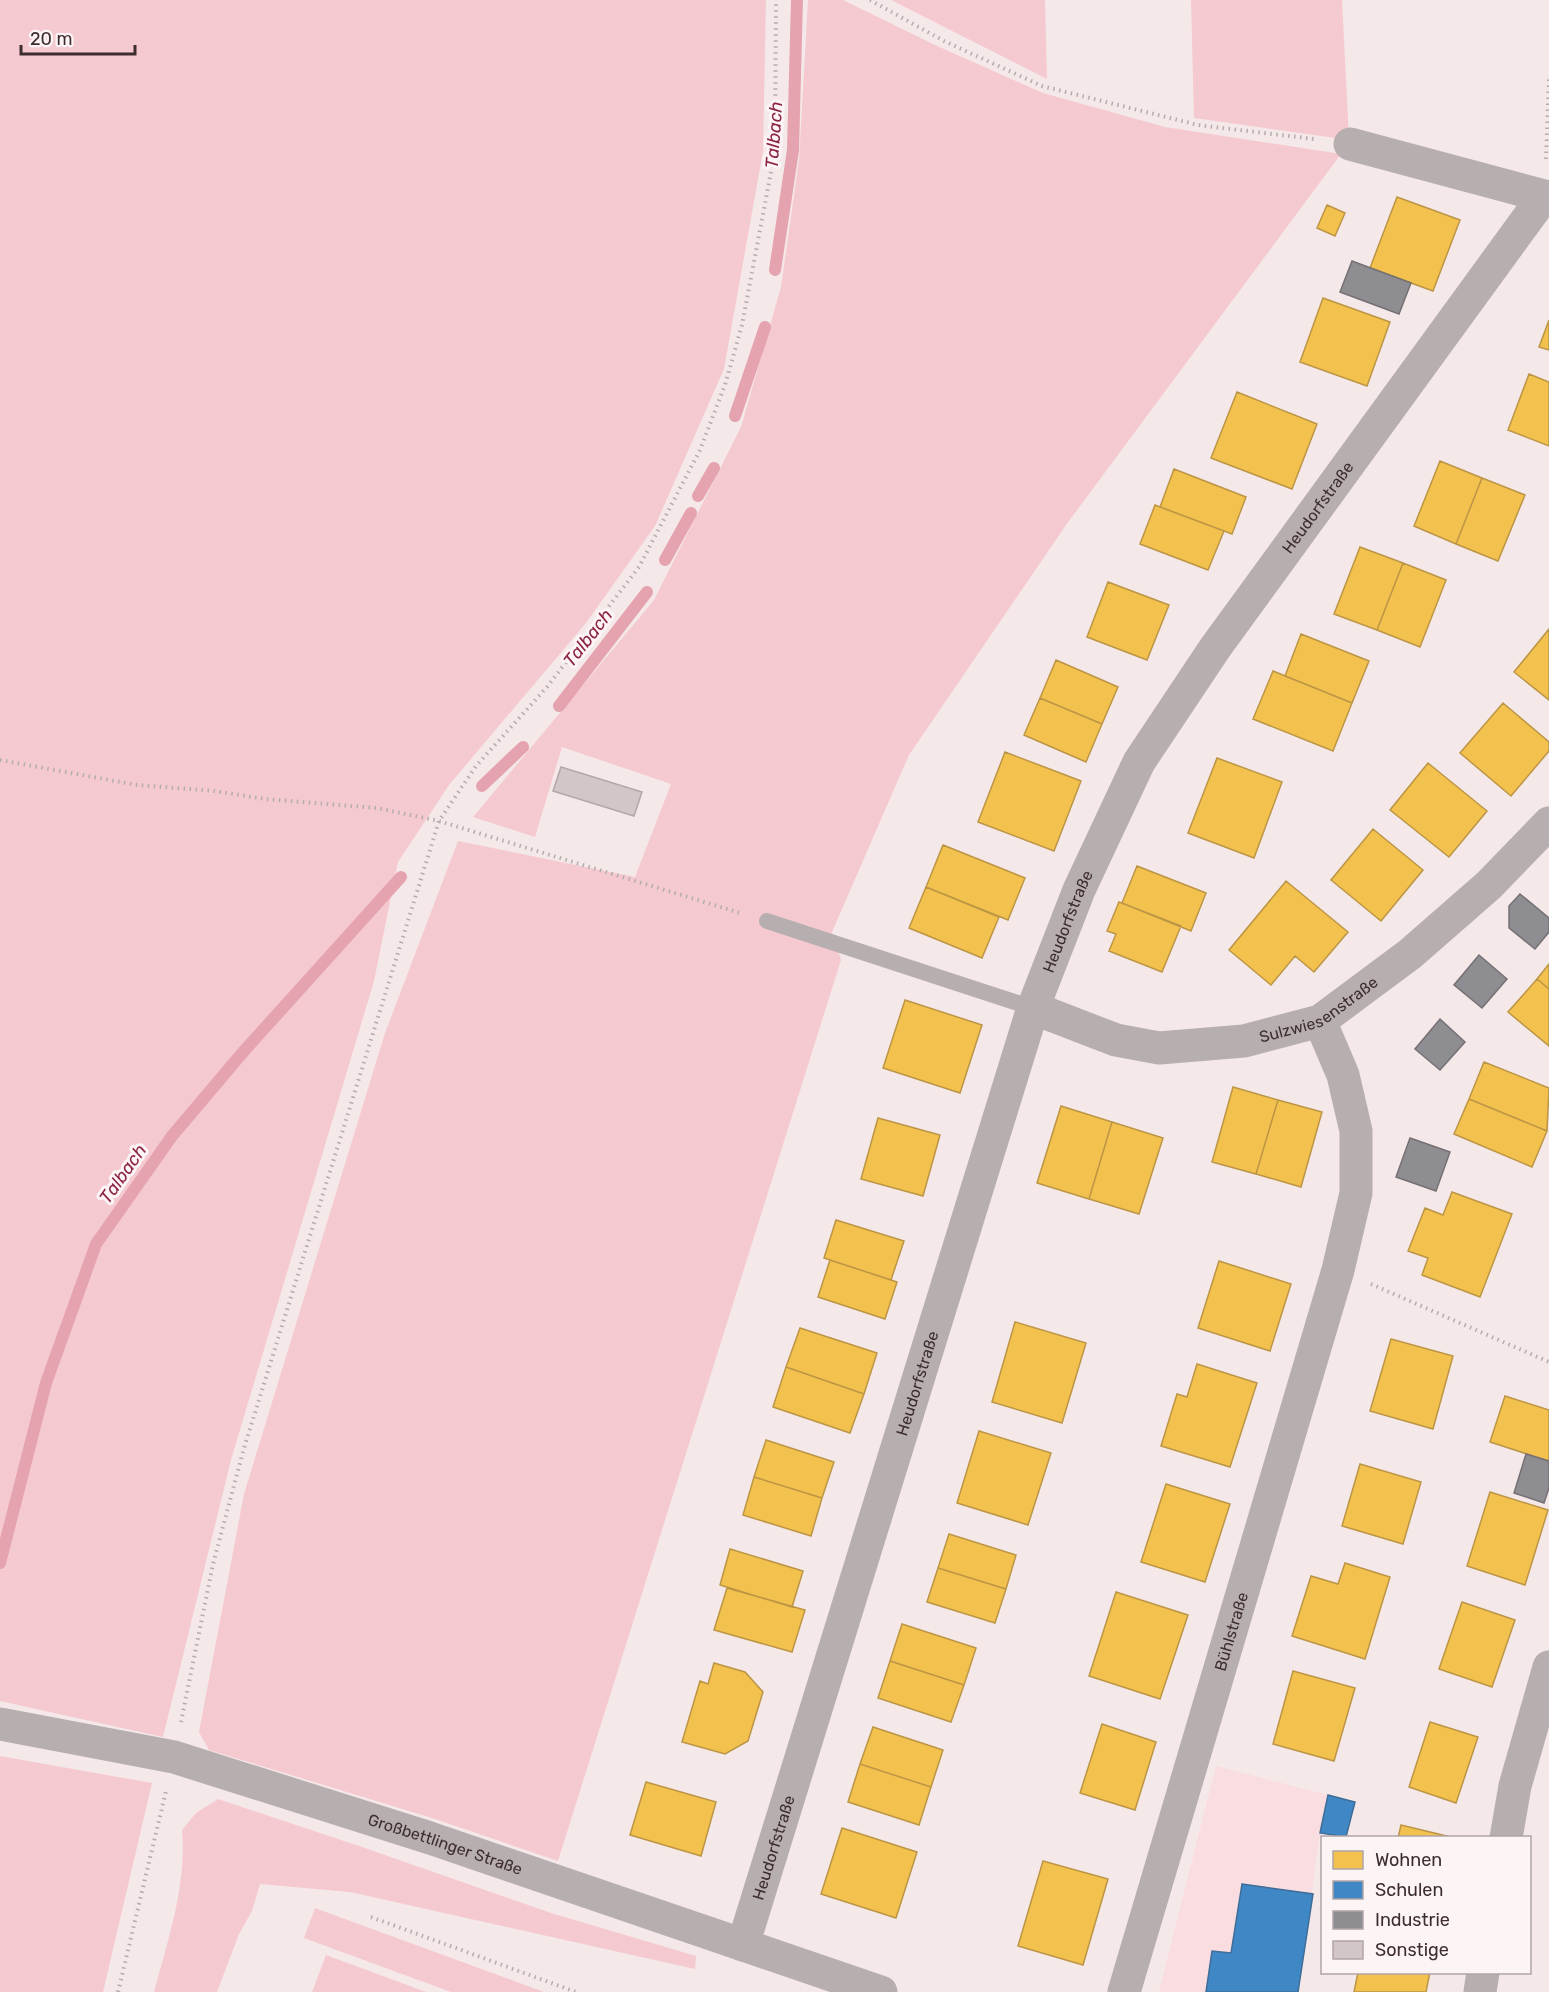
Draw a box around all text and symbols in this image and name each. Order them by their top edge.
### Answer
scale bar [21,18,135,56]
text: 20 m [30,28,72,50]
water label: Talbach [761,101,787,169]
street label: Heudorfstraße [1278,458,1357,557]
water label: Talbach [559,605,617,671]
street label: Heudorfstraße [1038,867,1096,975]
street label: Sulzwiesenstraße [1257,972,1381,1046]
water label: Talbach [95,1140,151,1208]
street label: Heudorfstraße [892,1329,942,1438]
street label: Bühlstraße [1210,1590,1252,1673]
street label: Heudorfstraße [748,1793,798,1902]
street label: Großbettlinger Straße [366,1810,525,1878]
legend [1321,1836,1531,1974]
text: Wohnen [1375,1849,1442,1871]
text: Schulen [1375,1879,1443,1901]
text: Industrie [1375,1909,1450,1931]
text: Sonstige [1375,1939,1449,1961]

